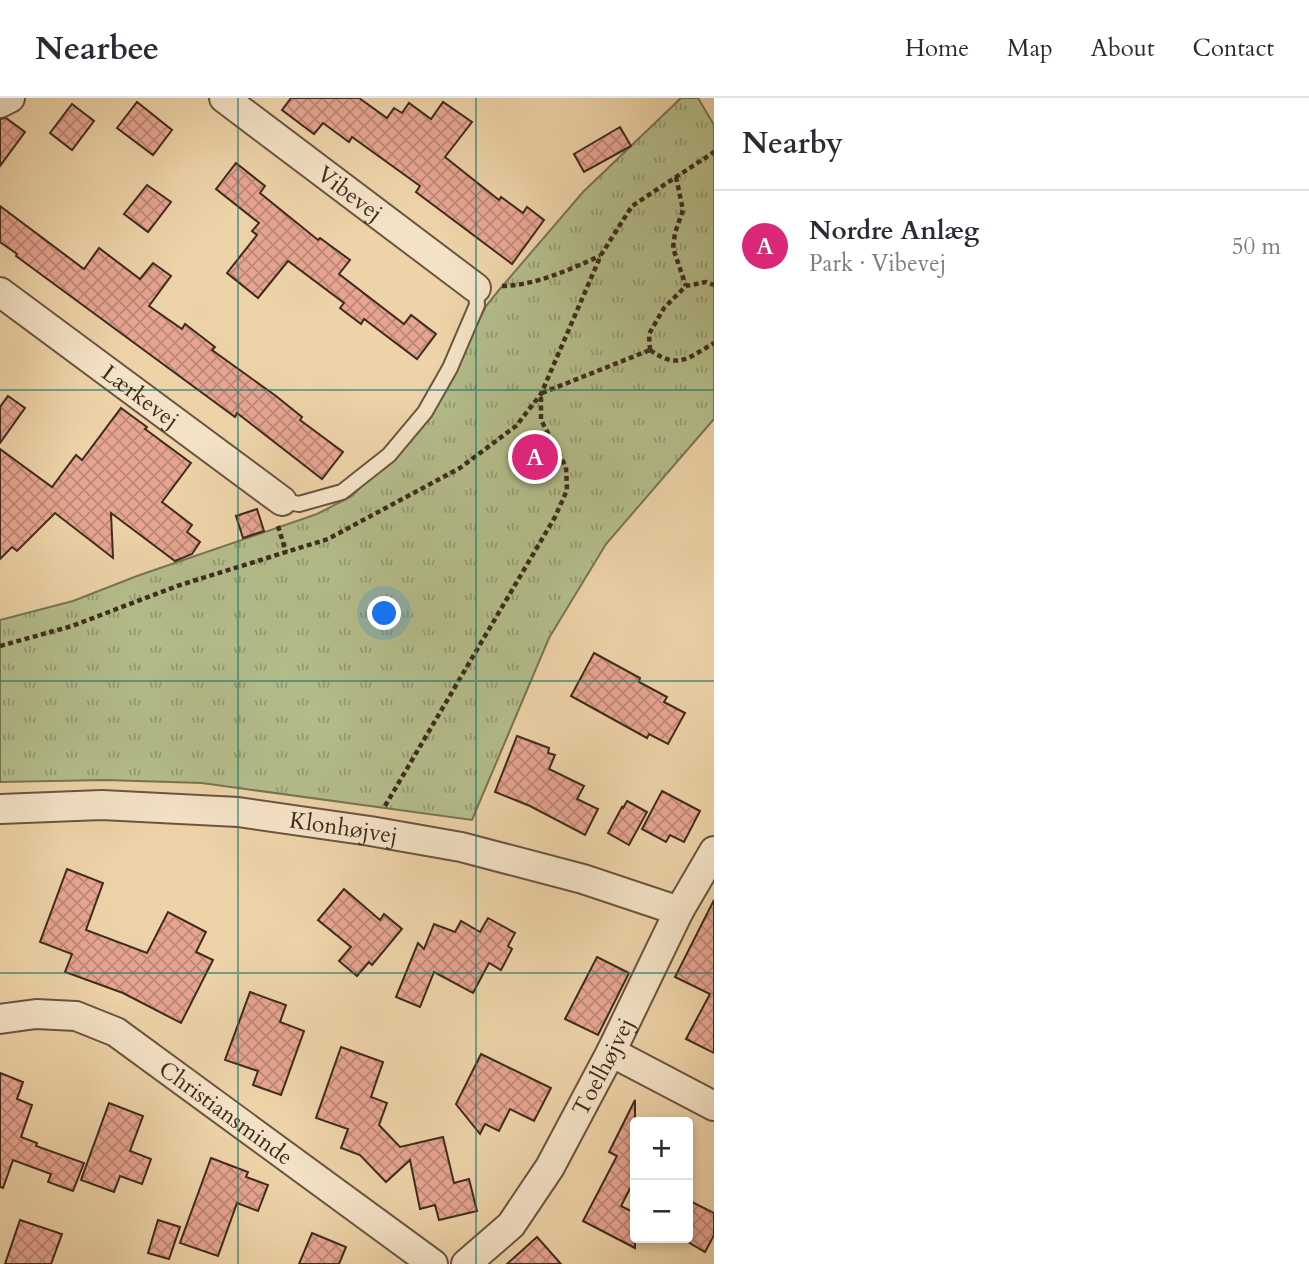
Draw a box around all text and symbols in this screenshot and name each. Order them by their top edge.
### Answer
text: Nearbee [35,26,159,71]
text: Home [905,32,969,65]
text: Map [1007,32,1053,65]
text: About [1091,32,1155,65]
text: Contact [1193,32,1274,65]
text: Nearby [742,123,843,164]
street label: Vibevej [311,159,389,228]
text: Nordre Anlæg [809,213,979,248]
text: A [756,231,774,262]
text: 50 m [1232,231,1281,262]
text: Park · Vibevej [809,248,946,279]
street label: Lærkevej [95,358,185,436]
pin: A [512,431,558,483]
your location [367,596,401,630]
street label: Klonhøjvej [287,805,400,852]
street label: Toelhøjvej [565,1013,641,1121]
street label: Christiansminde [153,1054,299,1172]
map controls [630,1117,693,1243]
button: + [630,1117,693,1180]
button: − [630,1180,693,1243]

